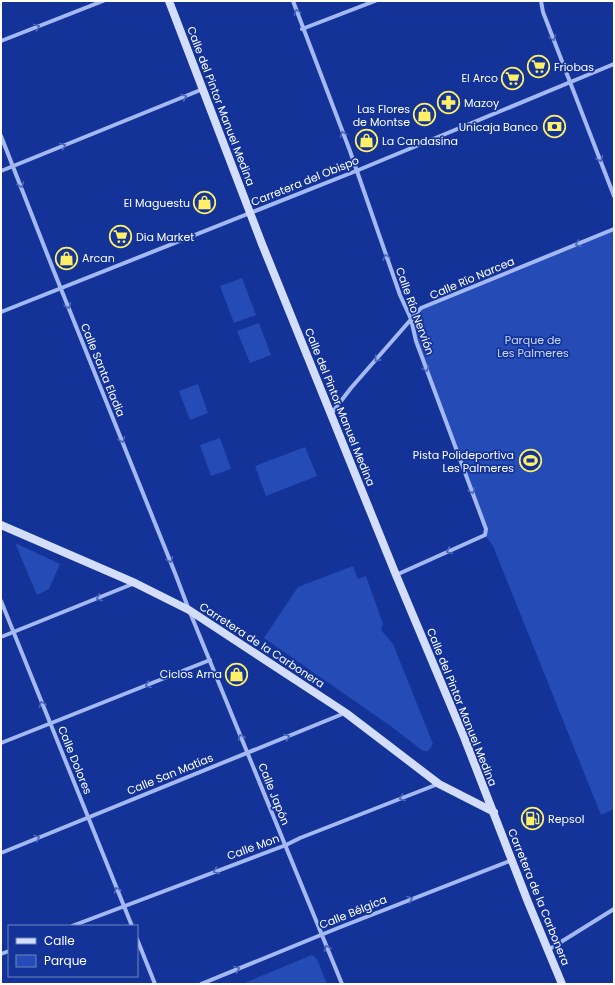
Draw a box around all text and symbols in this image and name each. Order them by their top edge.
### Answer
one-way arrow [293,9,301,16]
one-way arrow [34,23,41,31]
street label: Calle del Pintor Manuel Medina [183,24,259,188]
one-way arrow [548,34,557,41]
supermarket icon: Friobas [526,54,552,80]
place label: Friobas [554,59,594,75]
supermarket icon: El Arco [500,65,526,91]
place label: El Arco [461,70,498,86]
pharmacy icon: Mazoy [436,90,462,116]
one-way arrow [180,93,187,101]
place label: Mazoy [464,95,500,111]
place label: Las Flores de Montse [353,101,410,130]
shop icon: Las Flores de Montse [412,102,438,128]
bank icon: Unicaja Banco [541,114,567,140]
place label: Unicaja Banco [459,119,538,135]
shop icon: La Candasina [354,128,380,154]
one-way arrow [340,130,348,137]
place label: La Candasina [382,133,458,149]
one-way arrow [60,142,67,150]
street label: Carretera del Obispo [249,152,361,210]
one-way arrow [595,156,603,163]
one-way arrow [16,181,24,188]
shop icon: El Maguestu [192,190,218,216]
place label: El Maguestu [124,195,190,211]
supermarket icon: Dia Market [107,224,133,250]
place label: Dia Market [136,229,194,245]
one-way arrow [574,239,581,247]
shop icon: Arcan [54,245,80,271]
place label: Arcan [82,250,115,266]
one-way arrow [382,253,391,260]
street label: Calle Río Narcea [427,253,517,303]
street label: Calle Río Nervión [392,265,438,357]
one-way arrow [63,303,71,310]
street label: Calle Santa Eladia [77,321,129,419]
street label: Calle del Pintor Manuel Medina [301,325,379,489]
park label: Parque de Les Palmeres [497,332,569,361]
one-way arrow [374,355,381,362]
one-way arrow [422,366,430,373]
one-way arrow [117,436,125,443]
place label: Pista Polideportiva Les Palmeres [413,447,514,476]
sports icon: Pista Polideportiva Les Palmeres [517,448,543,474]
one-way arrow [468,487,476,494]
one-way arrow [446,546,453,554]
one-way arrow [166,557,174,564]
one-way arrow [95,593,102,601]
street label: Carretera de la Carbonera [196,598,328,692]
street label: Calle del Pintor Manuel Medina [423,625,501,789]
shop icon: Ciclos Arna [224,661,250,687]
place label: Ciclos Arna [160,666,222,682]
one-way arrow [145,680,152,688]
one-way arrow [39,701,47,708]
street label: Calle Dolores [54,723,96,797]
one-way arrow [238,733,246,740]
one-way arrow [284,733,291,741]
street label: Calle San Matías [124,749,216,799]
street label: Calle Japón [254,760,294,828]
one-way arrow [399,793,406,801]
fuel station icon: Repsol [519,806,545,832]
place label: Repsol [548,811,584,827]
street label: Carretera de la Carbonera [504,826,574,968]
street label: Calle Mon [225,830,281,864]
one-way arrow [34,835,41,843]
one-way arrow [213,866,220,874]
one-way arrow [114,886,122,893]
street label: Calle Bélgica [317,891,389,933]
one-way arrow [406,896,413,904]
legend [8,925,138,977]
text: Calle [44,932,75,949]
one-way arrow [324,944,332,951]
text: Parque [44,952,87,969]
one-way arrow [233,966,241,974]

